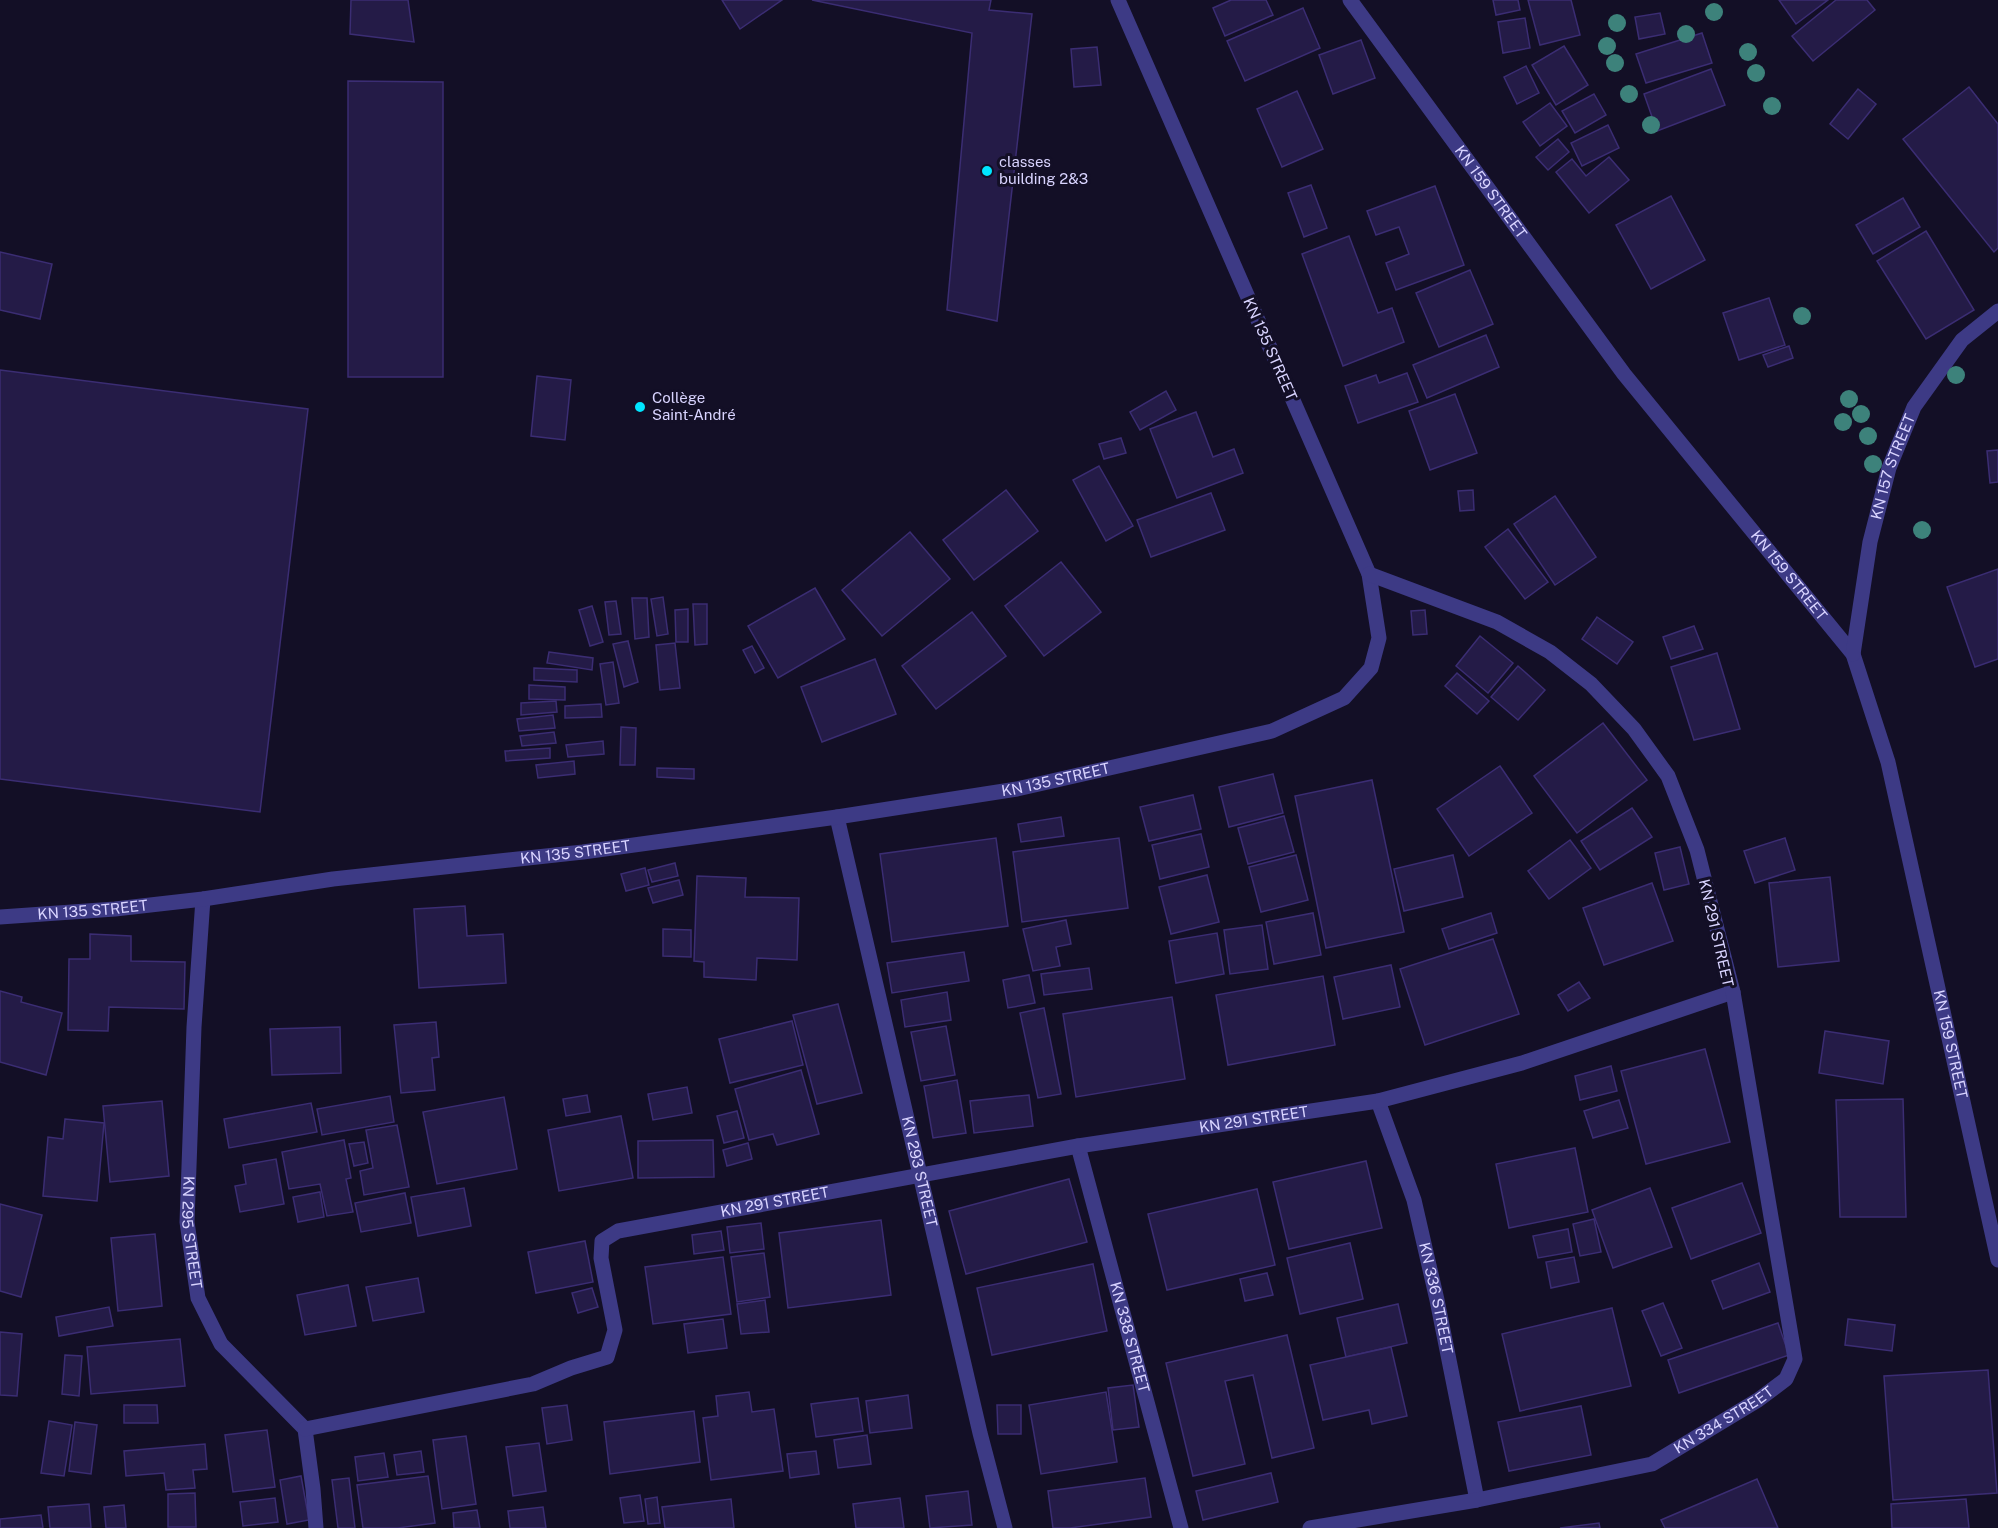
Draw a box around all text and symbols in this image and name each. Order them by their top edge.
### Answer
street label: KN 159 STREET [1451,142,1531,241]
place label: classes building 2&3 [999,153,1088,187]
marker: classes building 2&3 [980,164,994,178]
street label: KN 135 STREET [1240,295,1301,403]
place label: Collège Saint-André [652,389,736,423]
marker: Collège Saint-André [633,400,647,414]
street label: KN 157 STREET [1867,411,1918,521]
street label: KN 159 STREET [1748,527,1831,624]
street label: KN 135 STREET [1000,759,1111,799]
street label: KN 135 STREET [519,837,631,867]
street label: KN 291 STREET [1696,877,1737,988]
street label: KN 135 STREET [37,896,149,922]
street label: KN 159 STREET [1931,988,1971,1100]
street label: KN 291 STREET [1198,1103,1309,1136]
street label: KN 293 STREET [899,1114,941,1229]
street label: KN 295 STREET [179,1176,206,1290]
street label: KN 291 STREET [719,1183,830,1220]
street label: KN 336 STREET [1416,1241,1457,1355]
street label: KN 338 STREET [1107,1280,1153,1394]
street label: KN 334 STREET [1671,1382,1777,1457]

